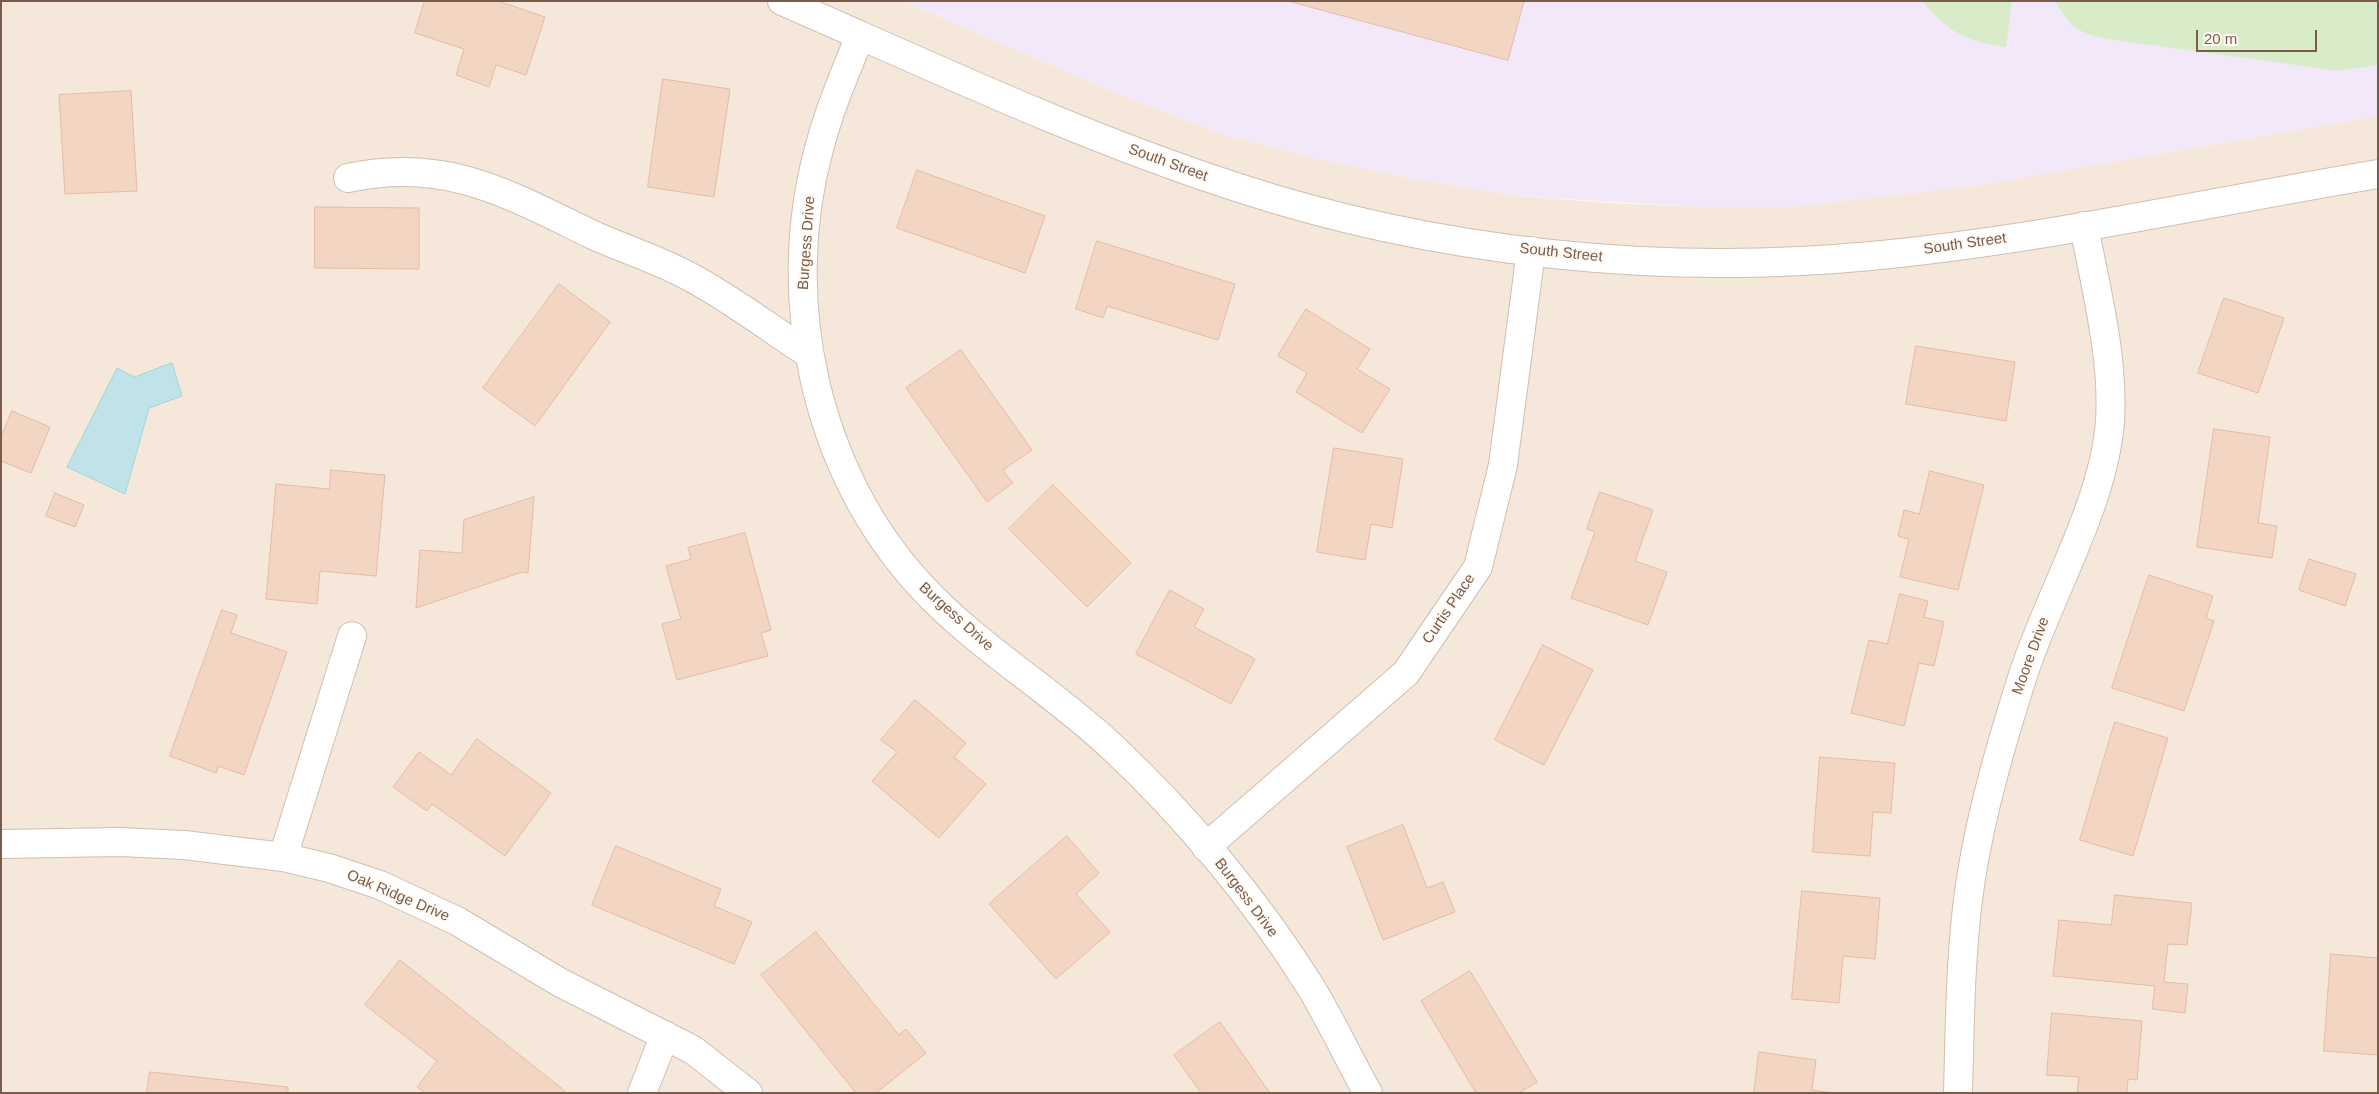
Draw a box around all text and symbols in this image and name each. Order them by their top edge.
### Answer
scale bar [2199,20,2320,52]
text: 20 m [2204,30,2237,47]
street label: South Street [1126,140,1210,186]
street label: Burgess Drive [795,195,819,291]
street label: South Street [1922,229,2008,259]
street label: South Street [1519,240,1603,266]
street label: Curtis Place [1419,570,1479,648]
street label: Burgess Drive [915,579,997,655]
street label: Moore Drive [2009,615,2053,697]
street label: Burgess Drive [1210,855,1282,941]
street label: Oak Ridge Drive [344,866,452,926]

